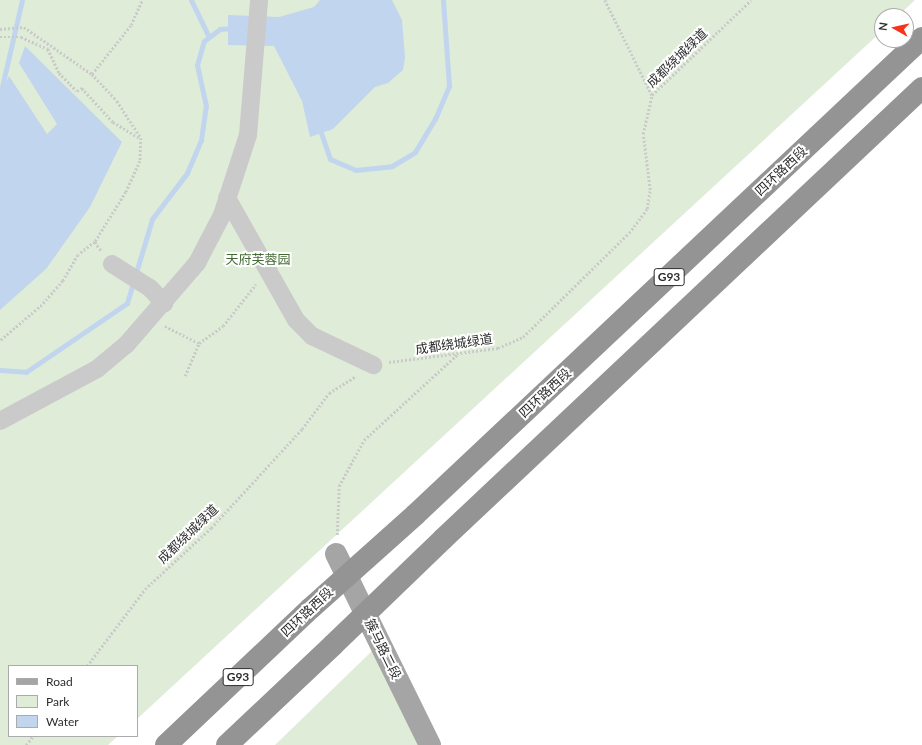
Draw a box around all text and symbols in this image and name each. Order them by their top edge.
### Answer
north arrow [874,8,914,48]
text: N [876,21,890,32]
street label: 成都绕城绿道 [644,25,710,91]
street label: 四环路西段 [752,143,810,199]
park label: 天府芙蓉园 [226,251,290,267]
road number: G93 [653,267,685,287]
street label: 成都绕城绿道 [414,331,494,357]
street label: 四环路西段 [516,365,574,421]
street label: 成都绕城绿道 [155,501,221,567]
street label: 四环路西段 [278,584,336,640]
street label: 簇马路二段 [362,616,404,682]
legend [8,665,138,737]
road number: G93 [222,667,254,687]
text: Road [46,674,73,689]
text: Park [46,694,69,709]
text: Water [46,714,79,729]

